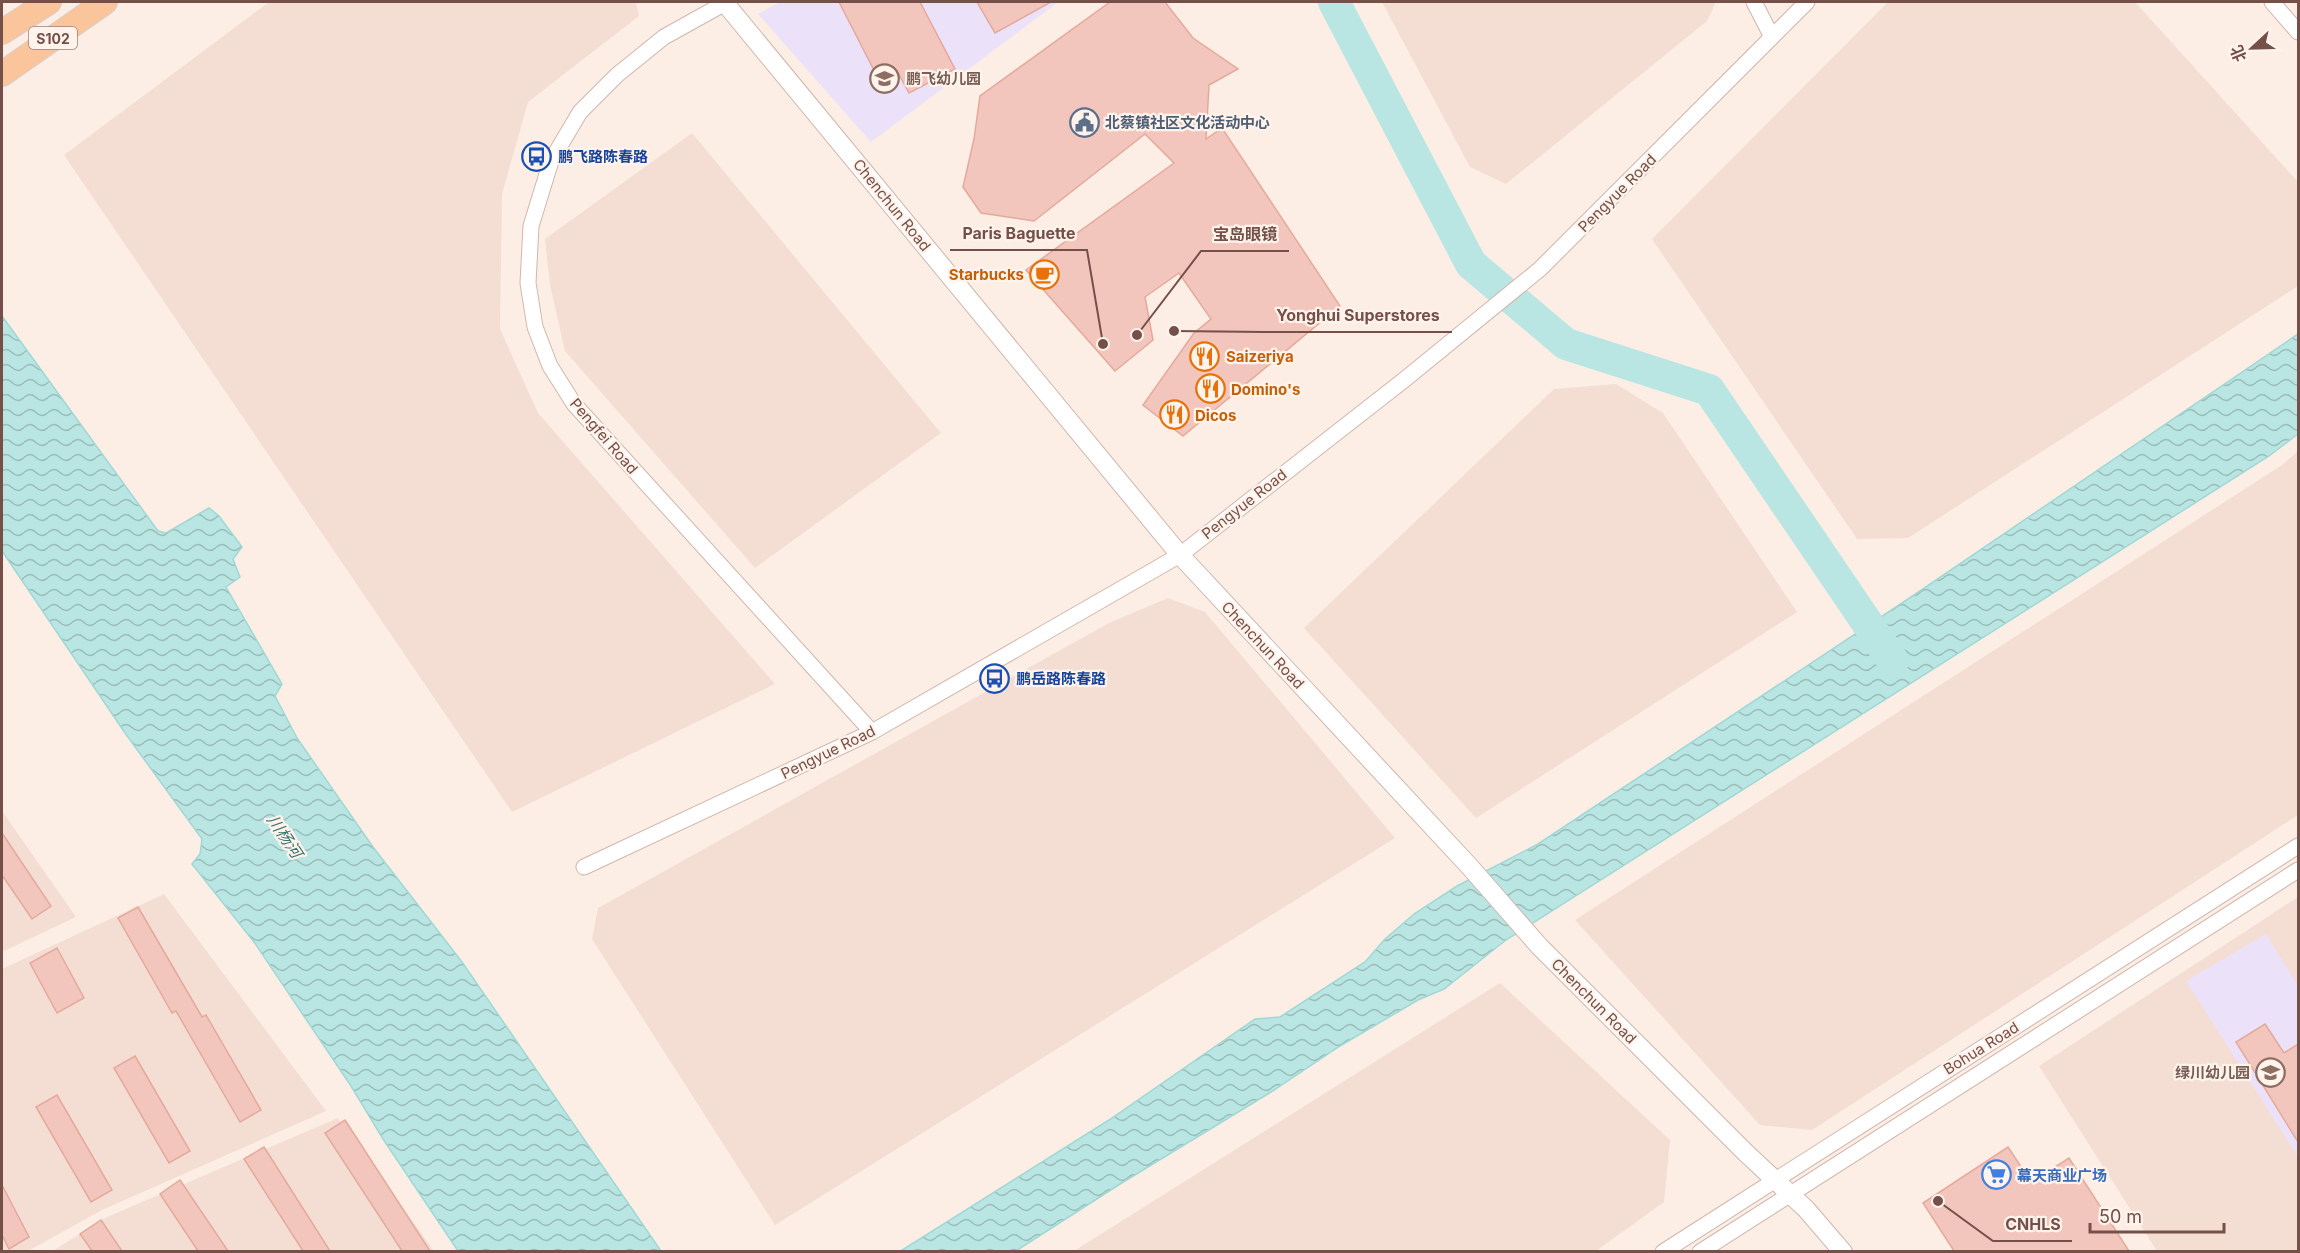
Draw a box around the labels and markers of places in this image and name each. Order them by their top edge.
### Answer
school or university icon: 鹏飞幼儿园 [869,62,901,94]
place label: 鹏飞幼儿园 [906,69,981,88]
public building icon: 北蔡镇社区文化活动中心 [1068,106,1100,138]
place label: 北蔡镇社区文化活动中心 [1105,113,1270,132]
bus stop icon: 鹏飞路陈春路 [521,140,553,172]
place label: 鹏飞路陈春路 [558,147,648,166]
callout: Paris Baguette [950,216,1087,250]
callout: 宝岛眼镜 [1201,217,1289,251]
cafe icon: Starbucks [1029,258,1061,290]
place label: Starbucks [949,265,1024,284]
callout: Yonghui Superstores [1265,298,1452,332]
restaurant icon: Saizeriya [1189,340,1221,372]
place label: Saizeriya [1226,347,1294,366]
restaurant icon: Domino's [1194,373,1226,405]
place label: Domino's [1231,380,1300,399]
restaurant icon: Dicos [1158,399,1190,431]
place label: Dicos [1195,406,1236,425]
bus stop icon: 鹏岳路陈春路 [979,662,1011,694]
place label: 鹏岳路陈春路 [1016,669,1106,688]
school or university icon: 绿川幼儿园 [2255,1056,2287,1088]
place label: 绿川幼儿园 [2175,1063,2250,1082]
supermarket icon: 幕天商业广场 [1980,1159,2012,1191]
place label: 幕天商业广场 [2017,1166,2107,1185]
callout: CNHLS [1993,1207,2072,1241]

